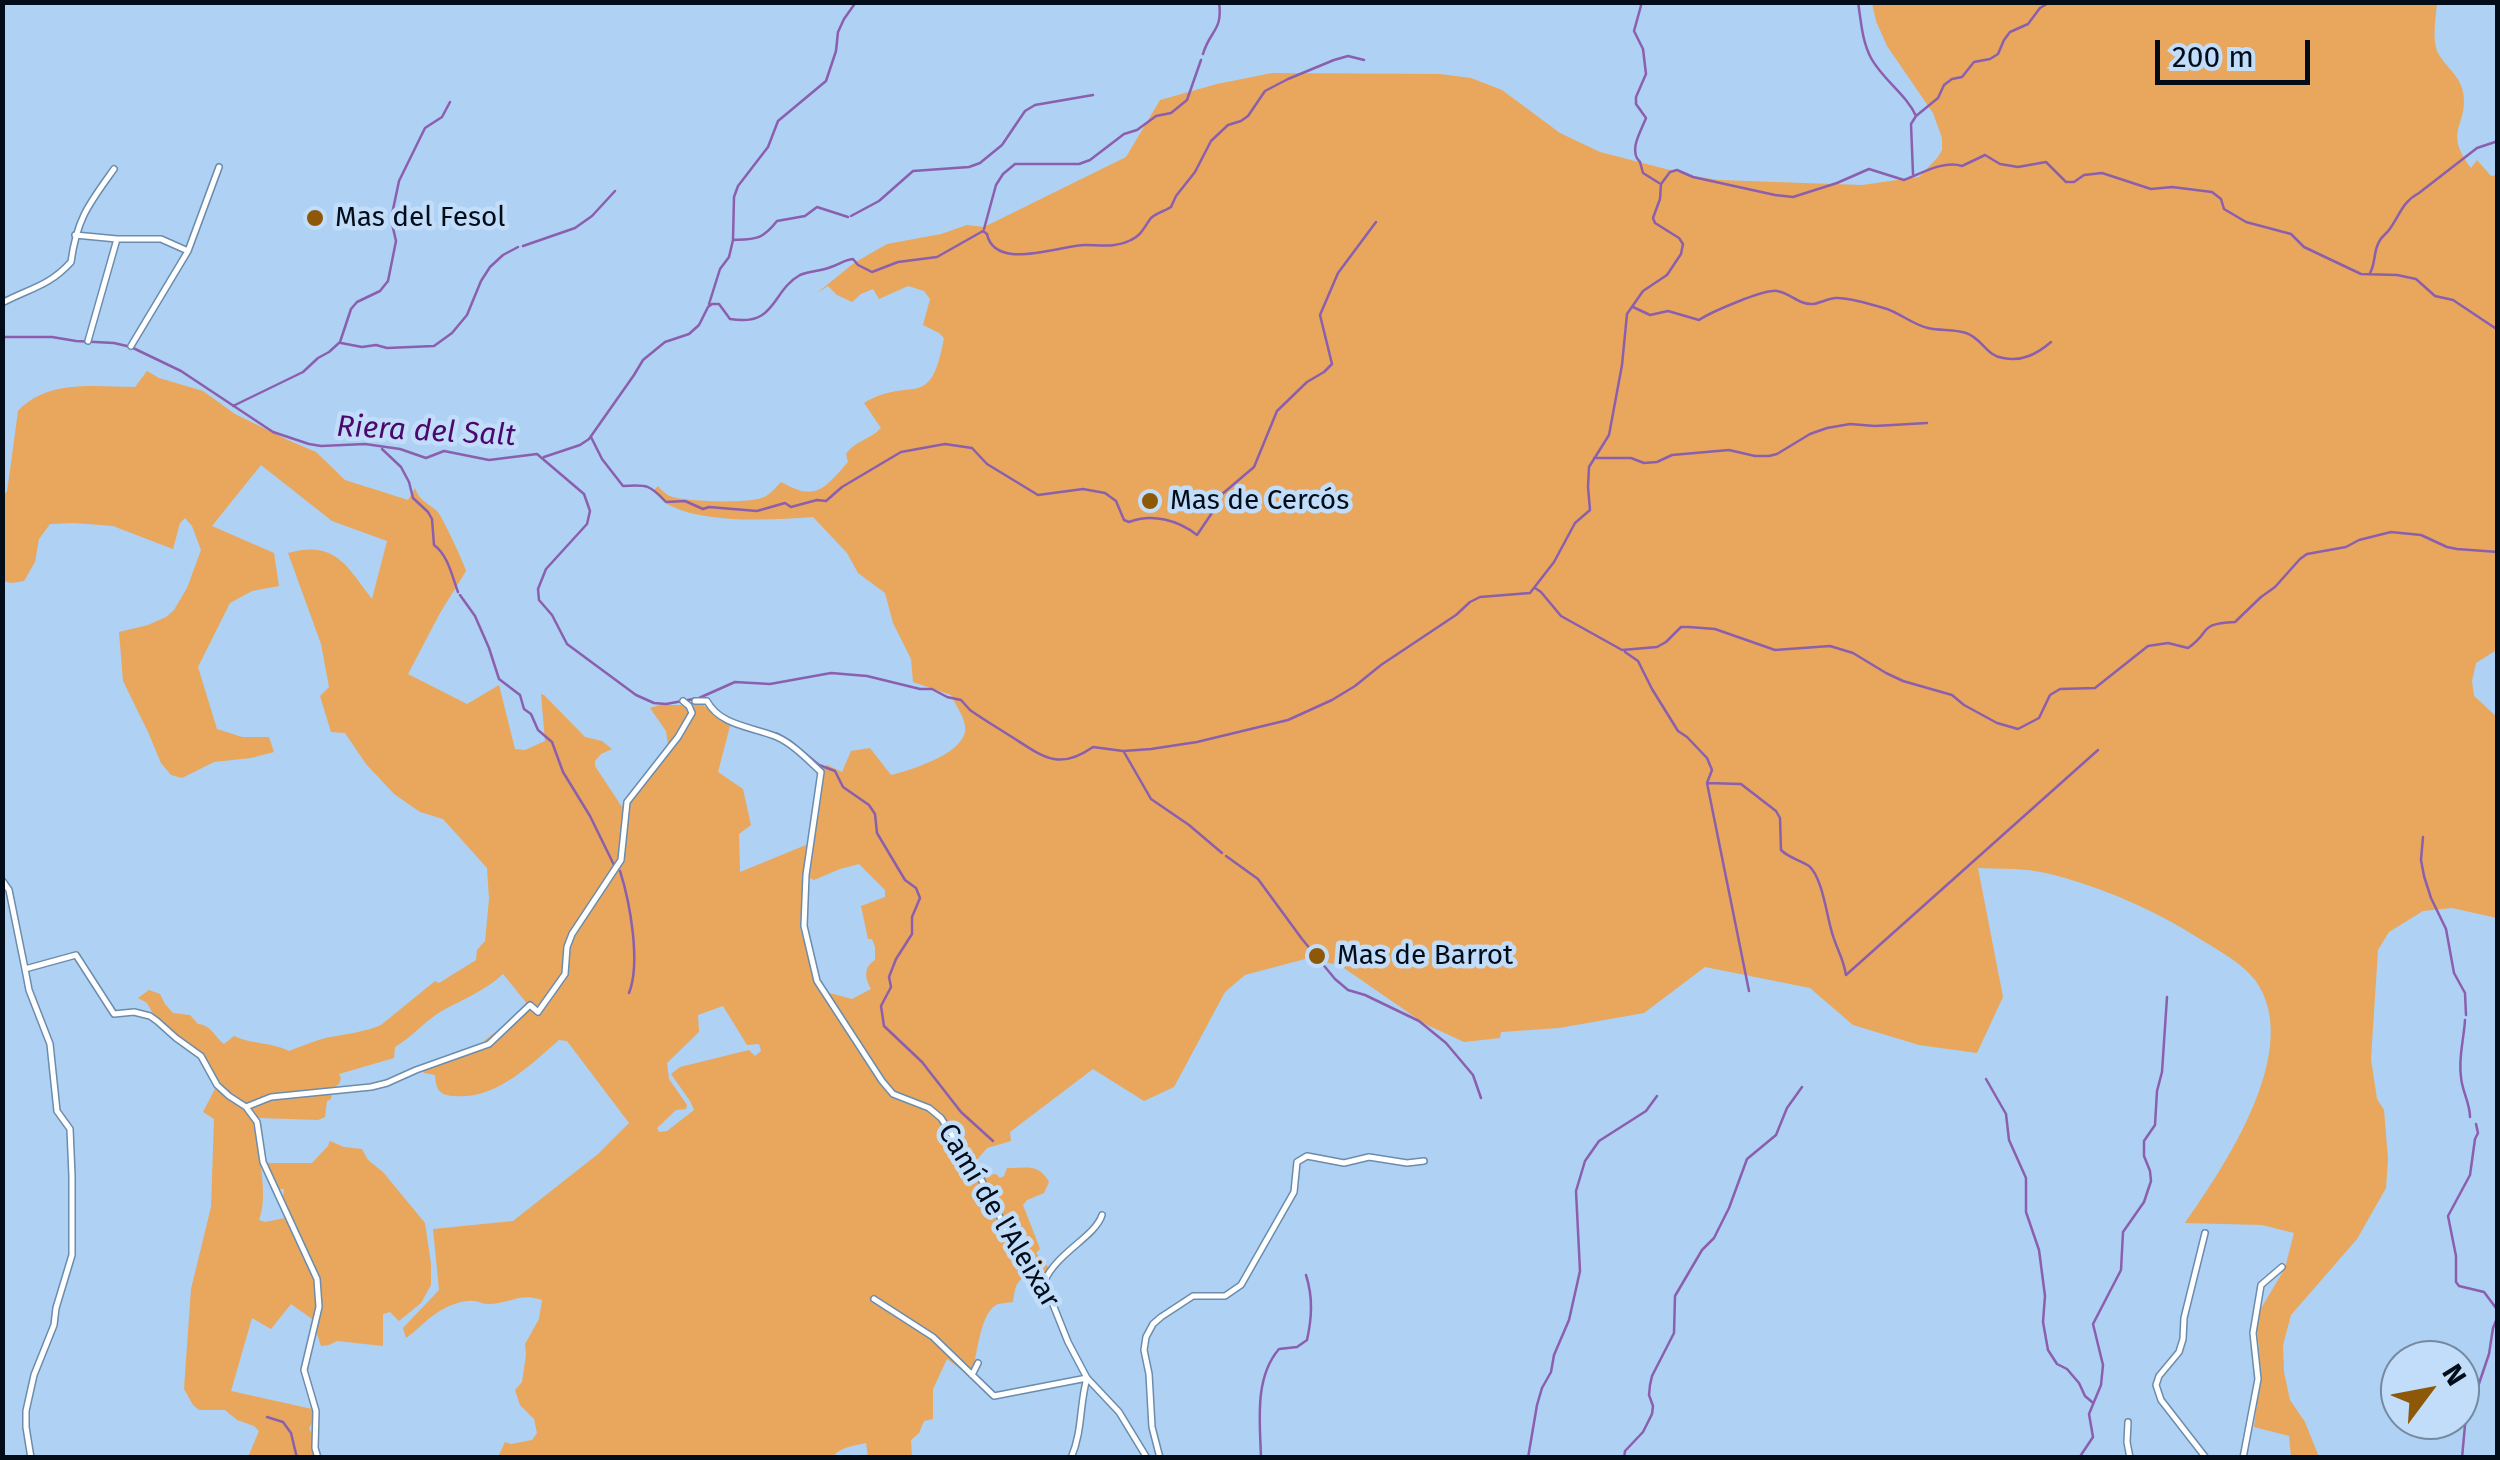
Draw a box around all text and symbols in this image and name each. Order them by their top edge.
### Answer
scale bar [2160,20,2315,82]
text: 200 m [2172,39,2254,75]
place label: Mas del Fesol [335,201,506,235]
marker: Mas del Fesol [304,207,326,229]
water label: Riera del Salt [336,409,516,455]
place label: Mas de Cercós [1170,484,1349,518]
marker: Mas de Cercós [1139,490,1161,512]
place label: Mas de Barrot [1337,939,1513,973]
marker: Mas de Barrot [1306,945,1328,967]
street label: Camí de l'Aleixar [930,1118,1066,1314]
north arrow [2380,1340,2480,1440]
text: N [2435,1358,2473,1392]

